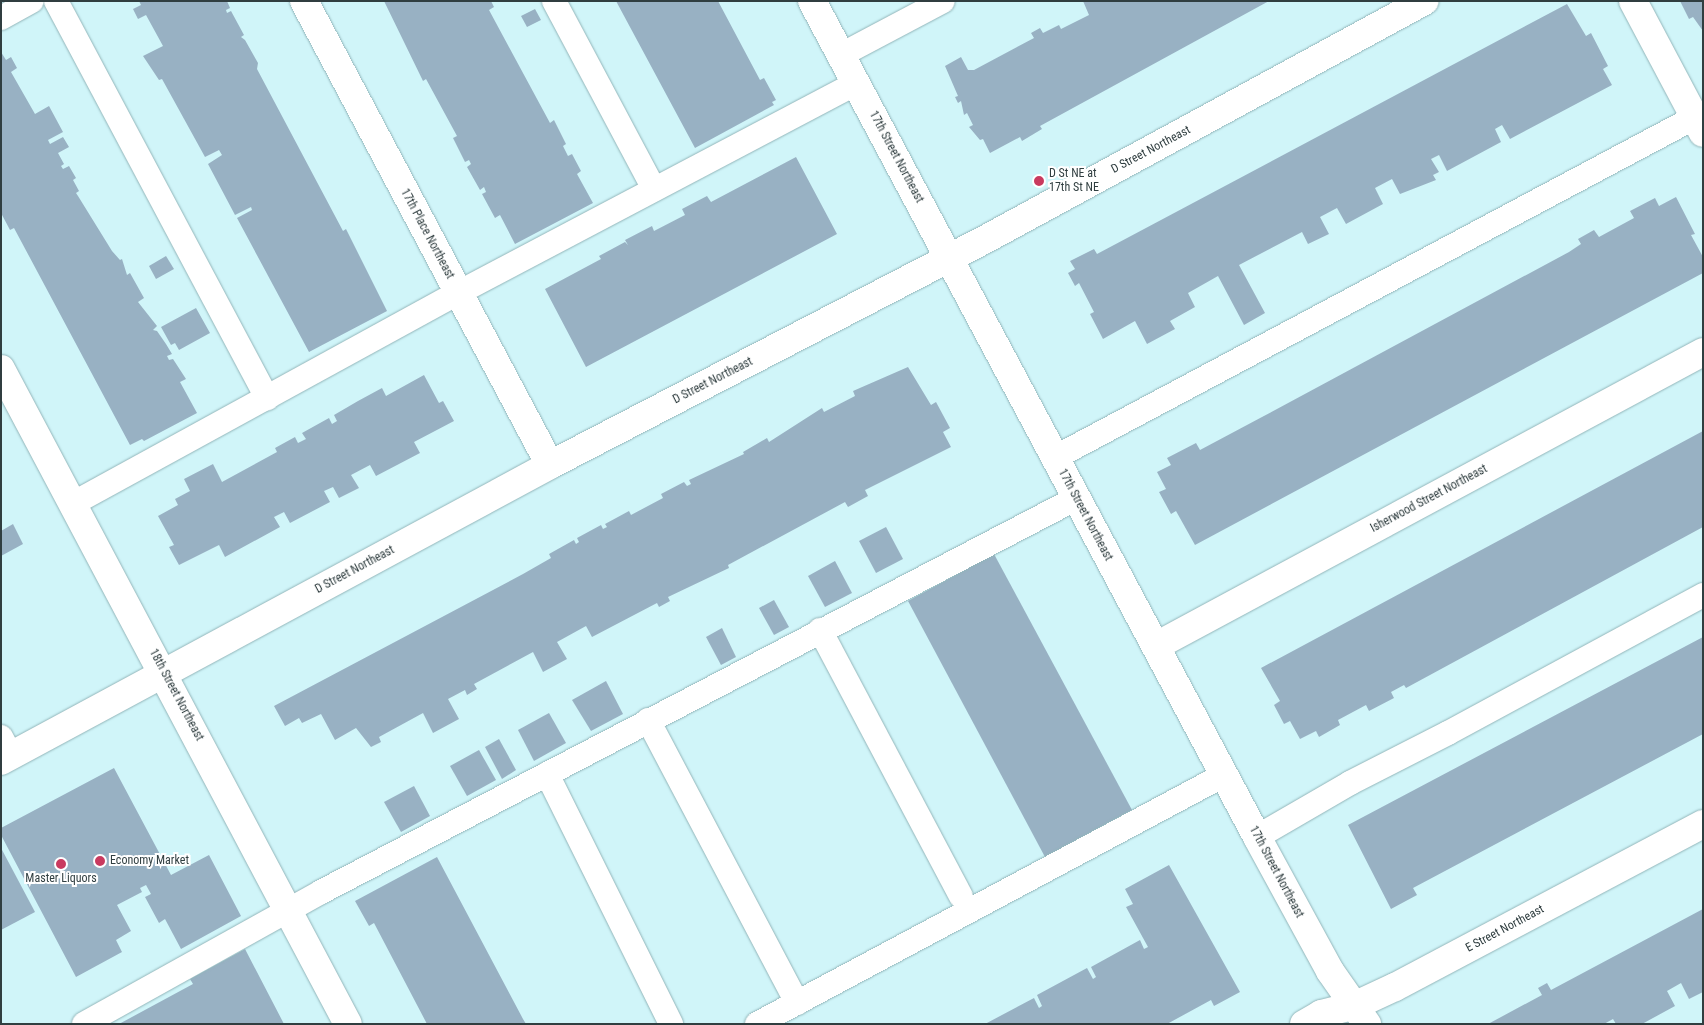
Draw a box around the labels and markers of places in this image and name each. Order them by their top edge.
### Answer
place label: D St NE at 17th St NE [1049,167,1099,195]
marker: D St NE at 17th St NE [1033,175,1045,187]
place label: Economy Market [110,854,189,868]
marker: Economy Market [94,855,106,867]
marker: Master Liquors [55,858,67,870]
place label: Master Liquors [25,872,97,886]

